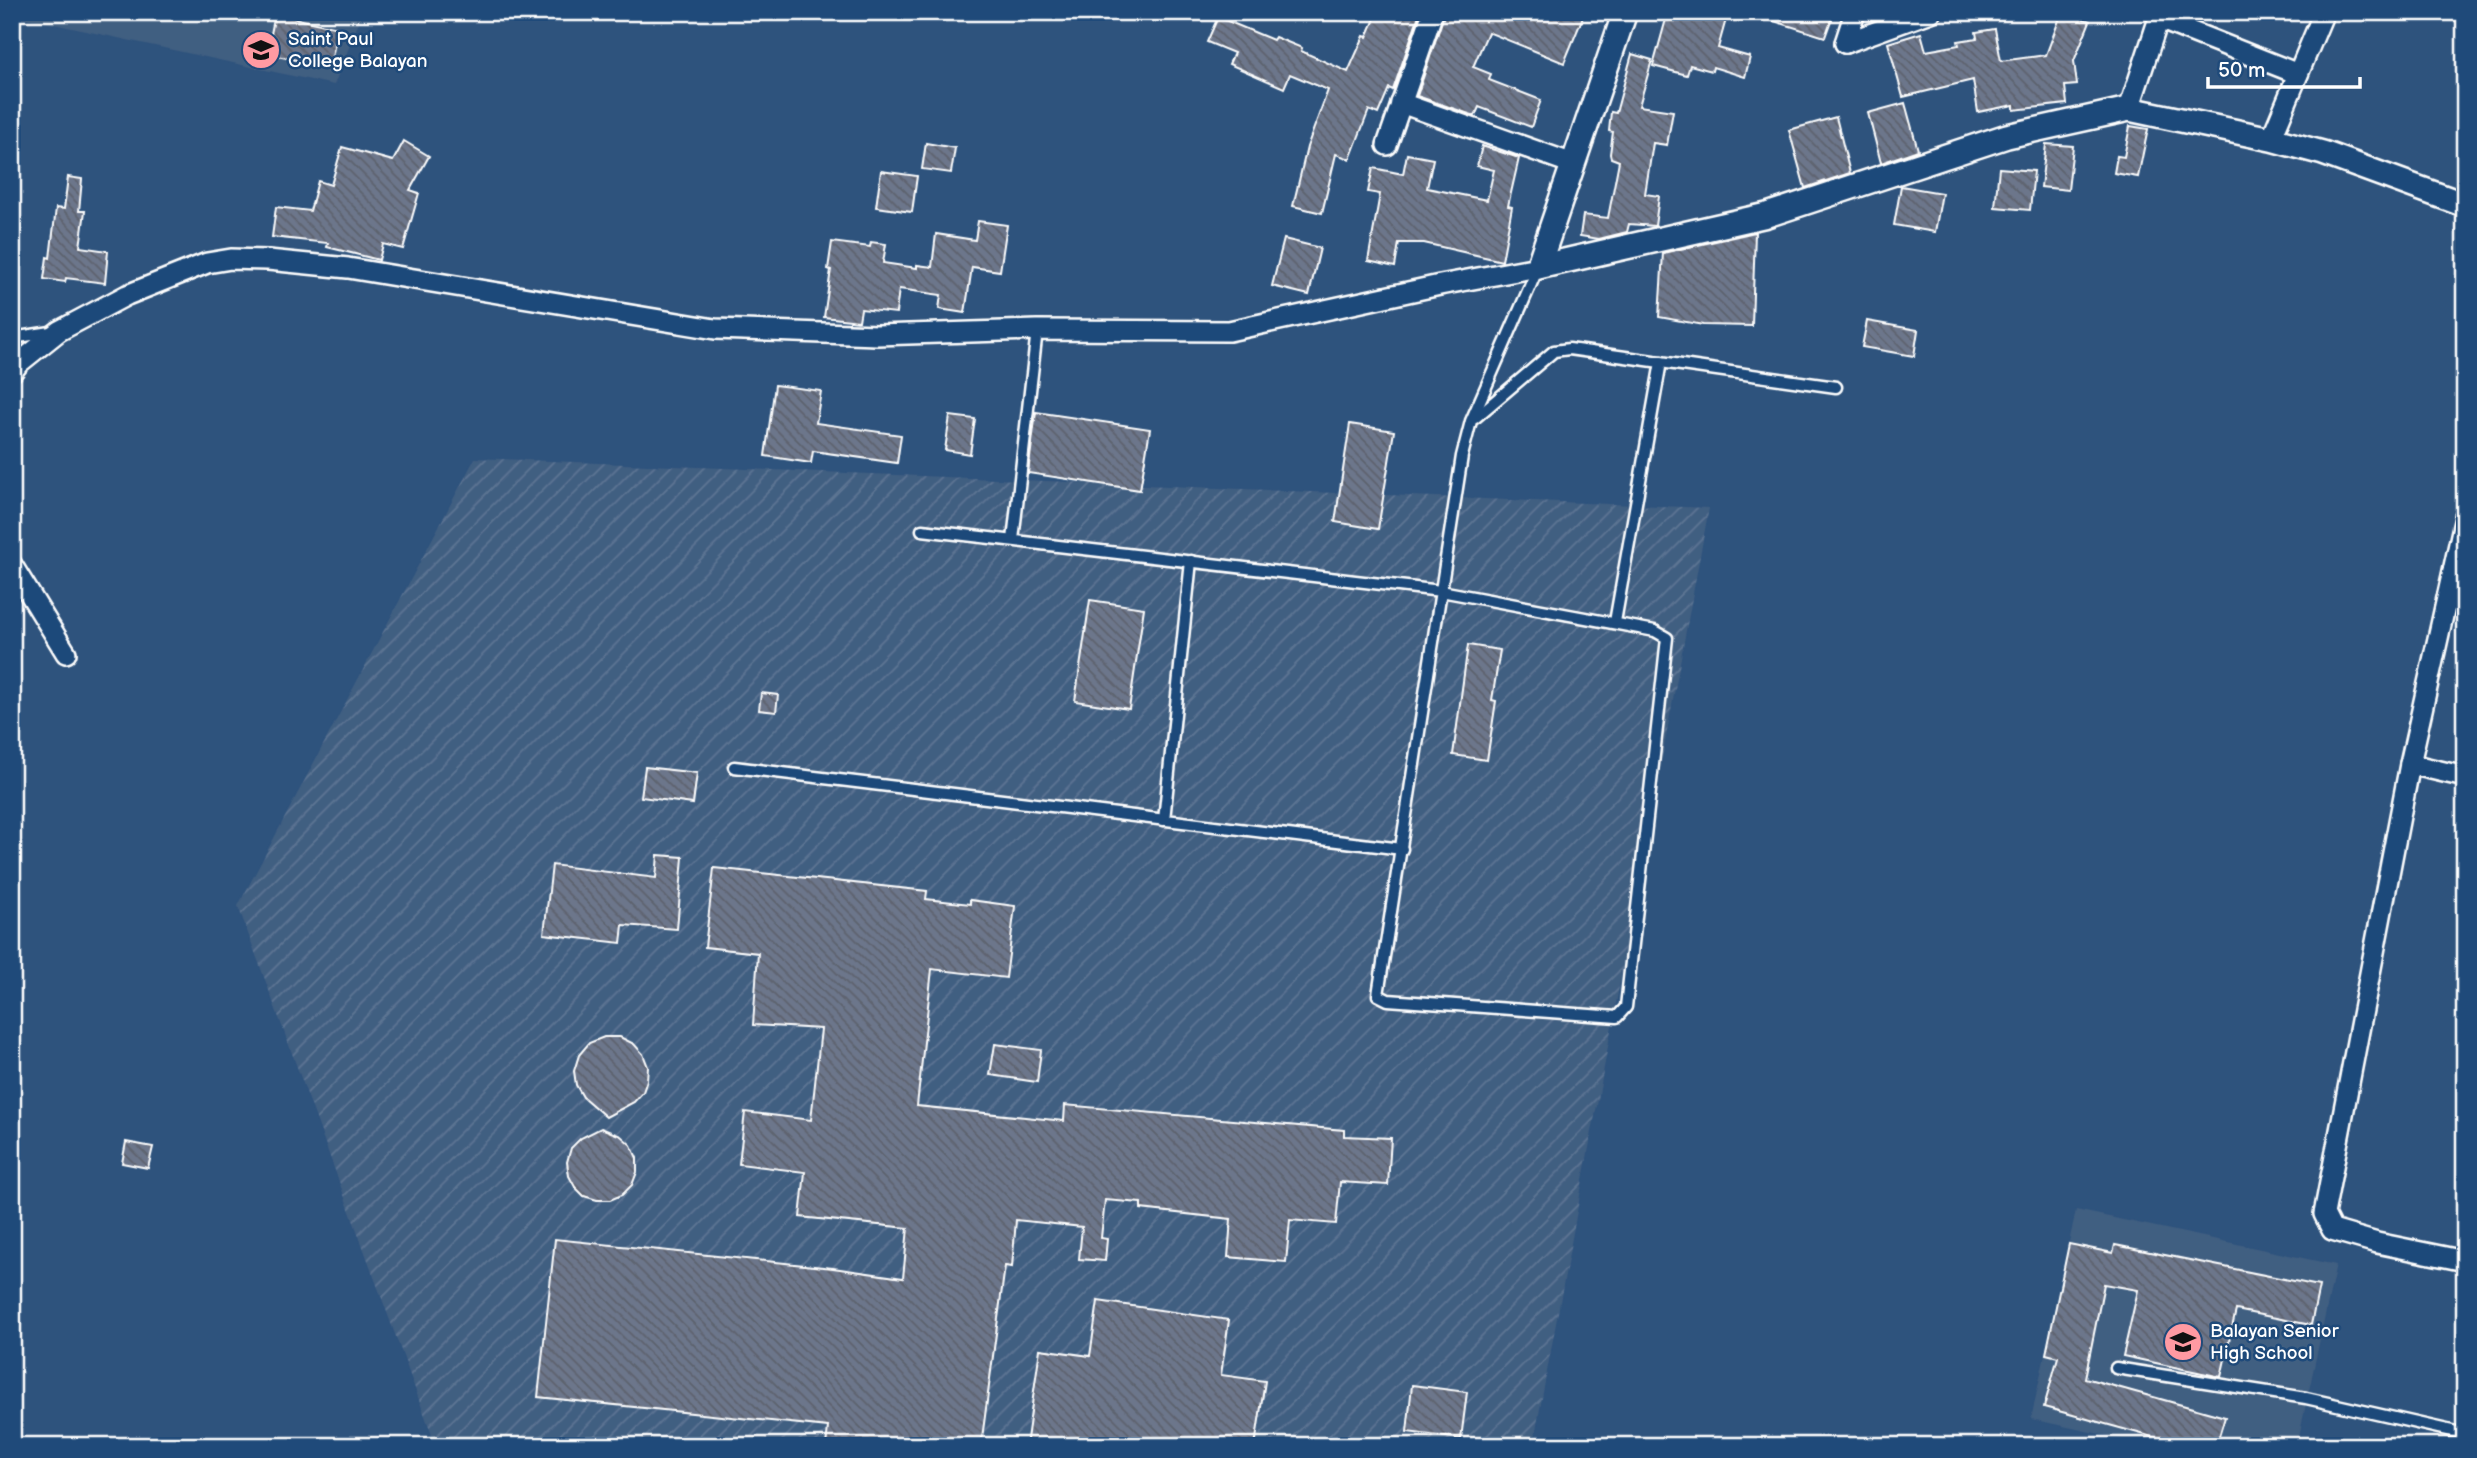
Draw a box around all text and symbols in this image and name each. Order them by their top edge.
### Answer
place label: Saint Paul College Balayan [288,28,427,73]
school or university icon: Saint Paul College Balayan [240,29,282,71]
scale bar [2208,46,2360,90]
text: 50 m [2218,58,2265,83]
place label: Balayan Senior High School [2210,1320,2340,1365]
school or university icon: Balayan Senior High School [2162,1321,2204,1363]

